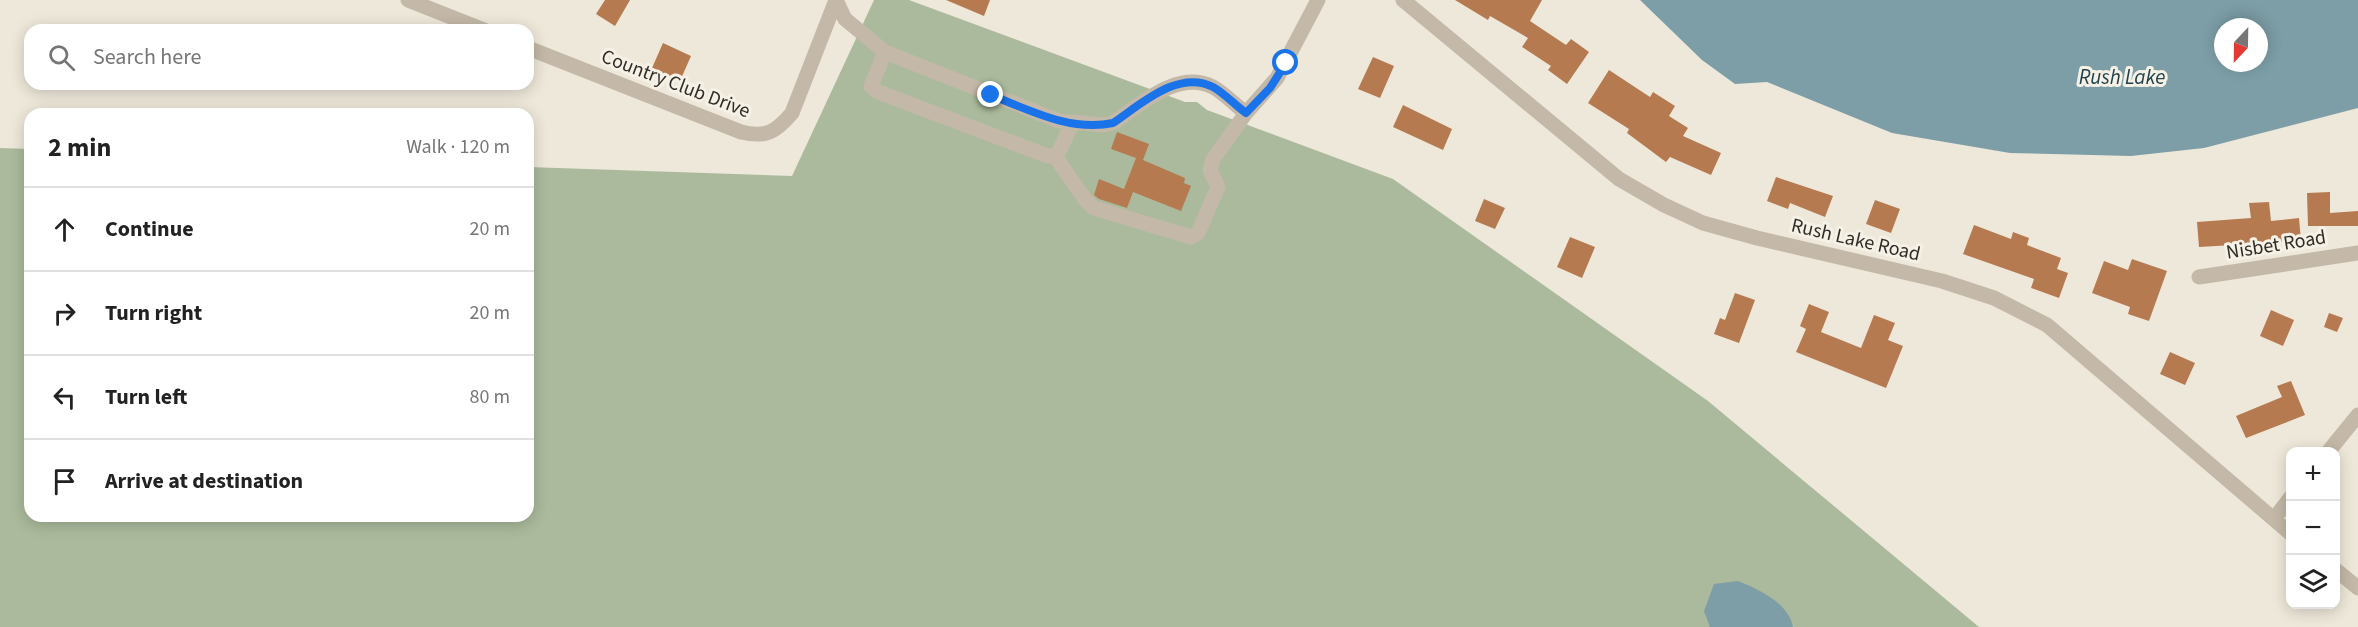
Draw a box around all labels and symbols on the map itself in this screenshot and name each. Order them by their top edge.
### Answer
north arrow [2214,18,2268,72]
street label: Country Club Drive [597,43,754,125]
route start [1272,49,1298,75]
water label: Rush Lake [2079,62,2165,92]
route end [977,81,1003,107]
street label: Rush Lake Road [1788,212,1923,268]
street label: Nisbet Road [2224,223,2328,267]

